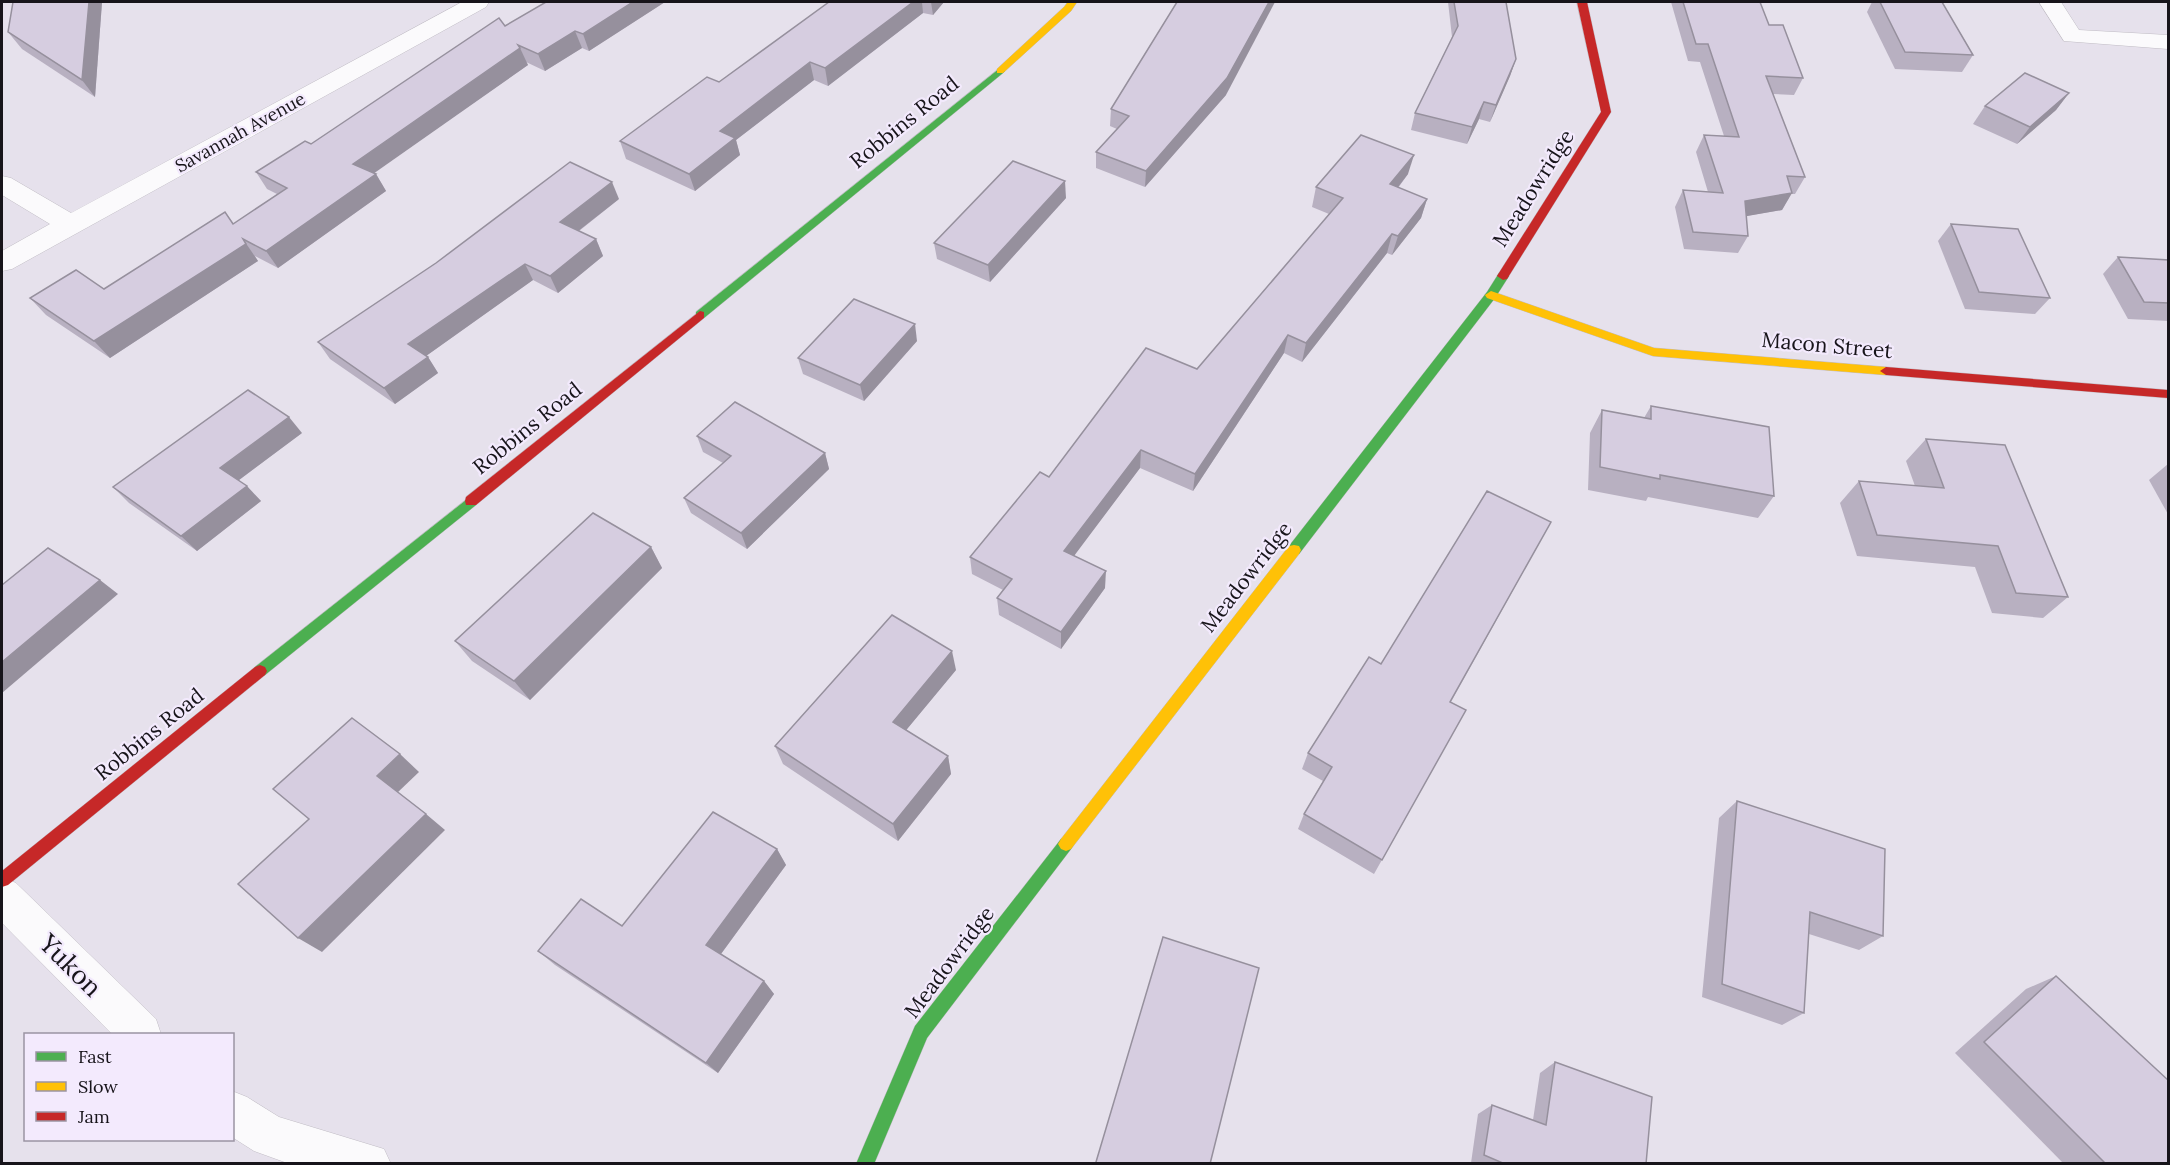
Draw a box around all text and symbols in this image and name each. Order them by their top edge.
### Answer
street label: Robbins Road [844,70,964,174]
street label: Savannah Avenue [171,87,309,177]
street label: Meadowridge [1486,124,1580,252]
street label: Macon Street [1760,326,1894,364]
street label: Robbins Road [467,376,587,480]
street label: Meadowridge [1194,516,1298,638]
street label: Robbins Road [89,682,209,786]
street label: Meadowridge [898,901,1000,1023]
street label: Yukon [32,926,109,1003]
legend [24,1033,234,1141]
text: Fast [78,1045,112,1068]
text: Slow [78,1075,118,1098]
text: Jam [77,1105,110,1128]

